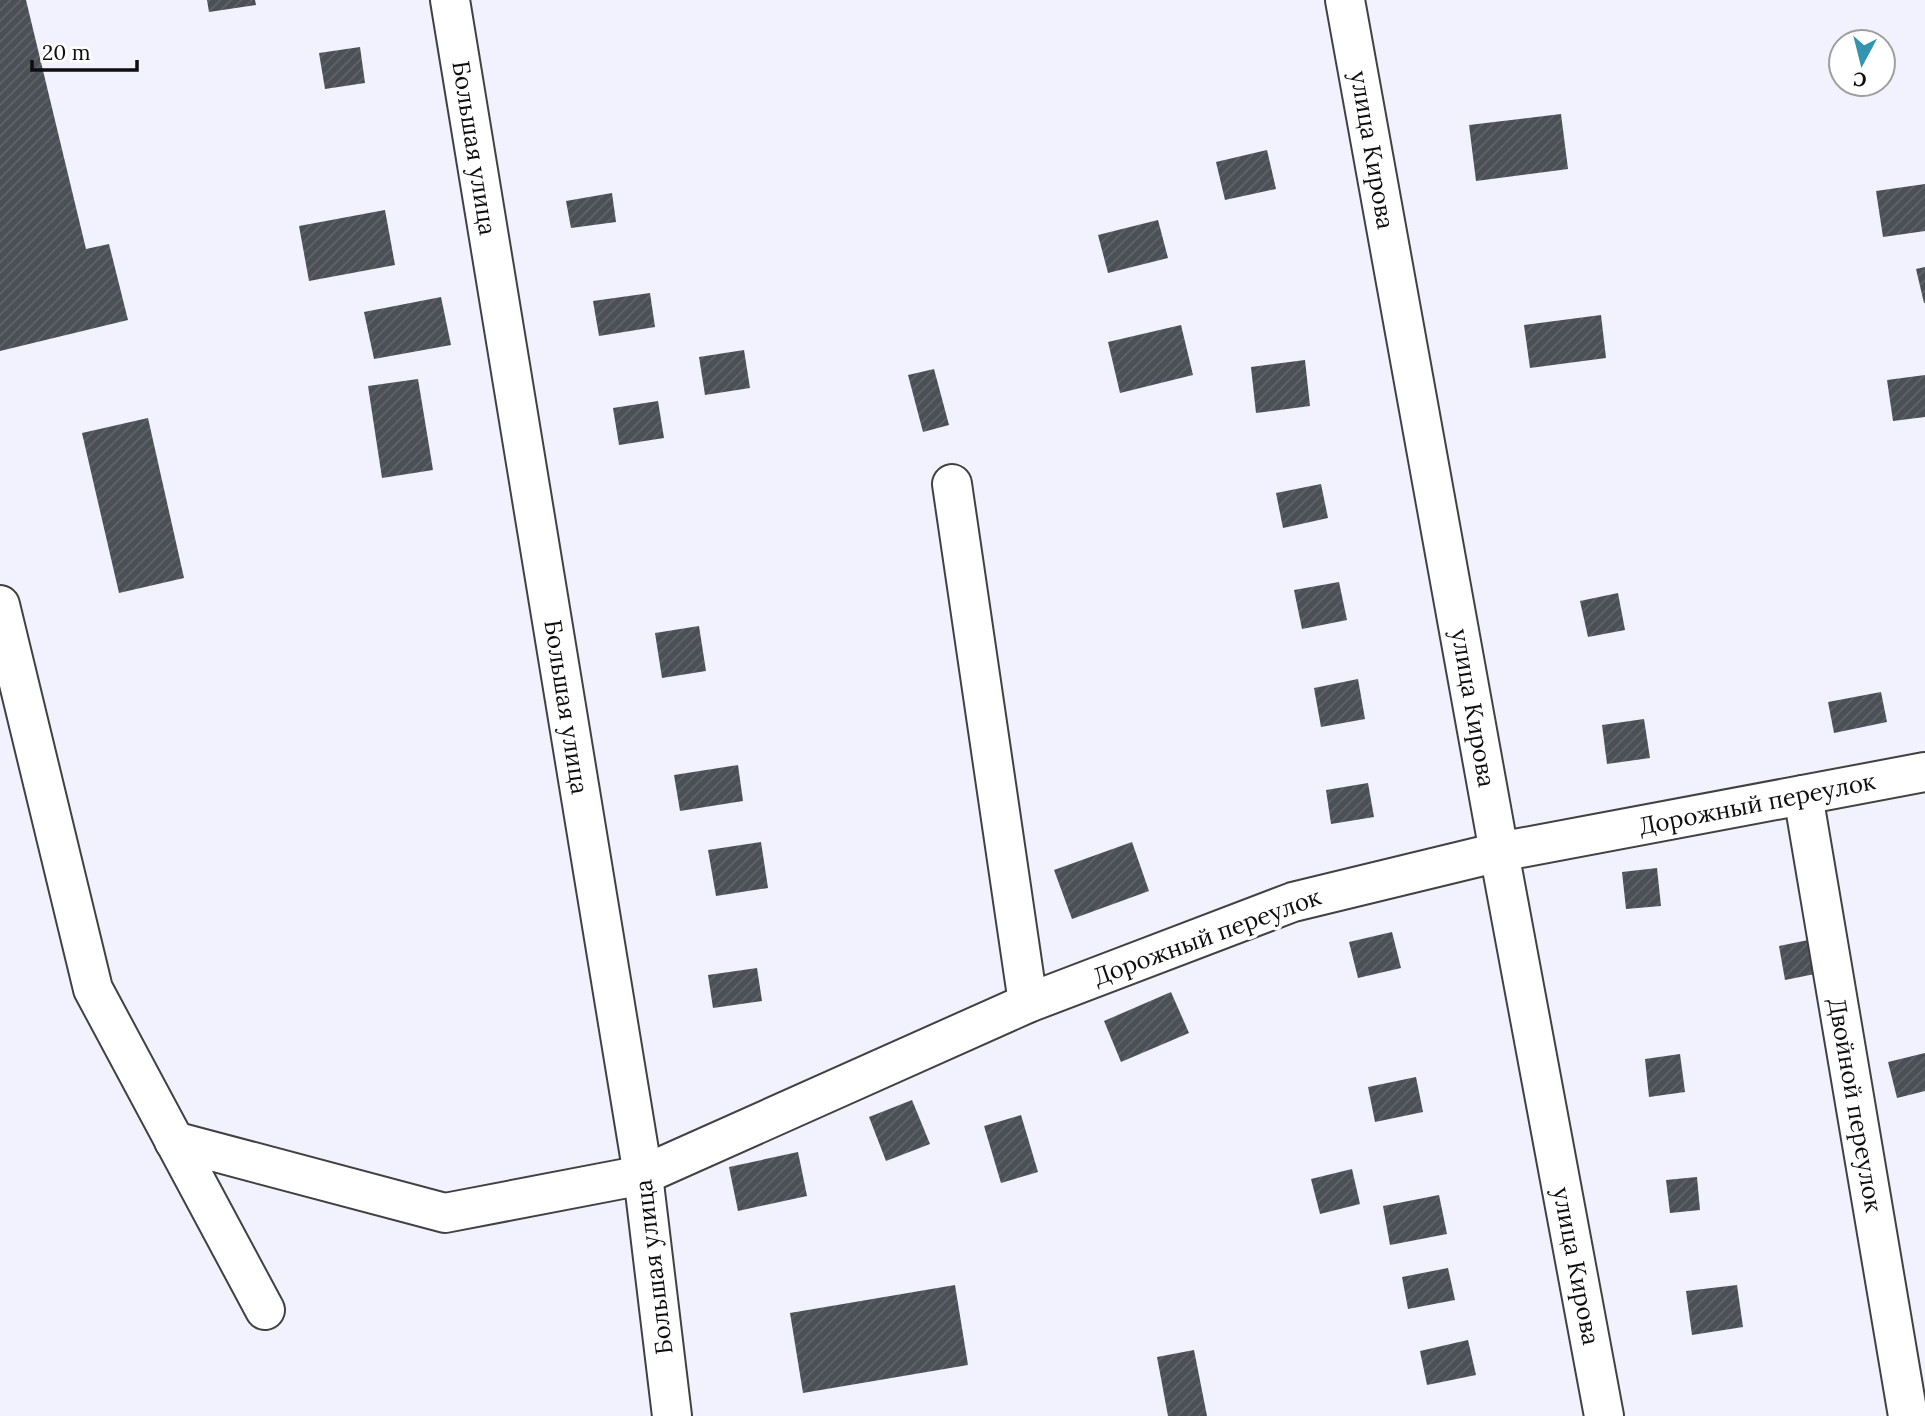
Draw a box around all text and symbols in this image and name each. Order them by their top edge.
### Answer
scale bar [32,28,136,72]
north arrow [1827,28,1897,98]
text: 20 m [42,39,91,66]
street label: Большая улица [445,59,504,237]
text: С [1852,67,1868,93]
street label: улица Кирова [1343,68,1402,231]
street label: Большая улица [537,618,596,796]
street label: улица Кирова [1444,626,1503,789]
street label: Дорожный переулок [1636,765,1878,842]
street label: Дорожный переулок [1089,881,1325,992]
street label: Двойной переулок [1821,995,1890,1215]
street label: Большая улица [627,1178,680,1356]
street label: улица Кирова [1546,1184,1607,1347]

